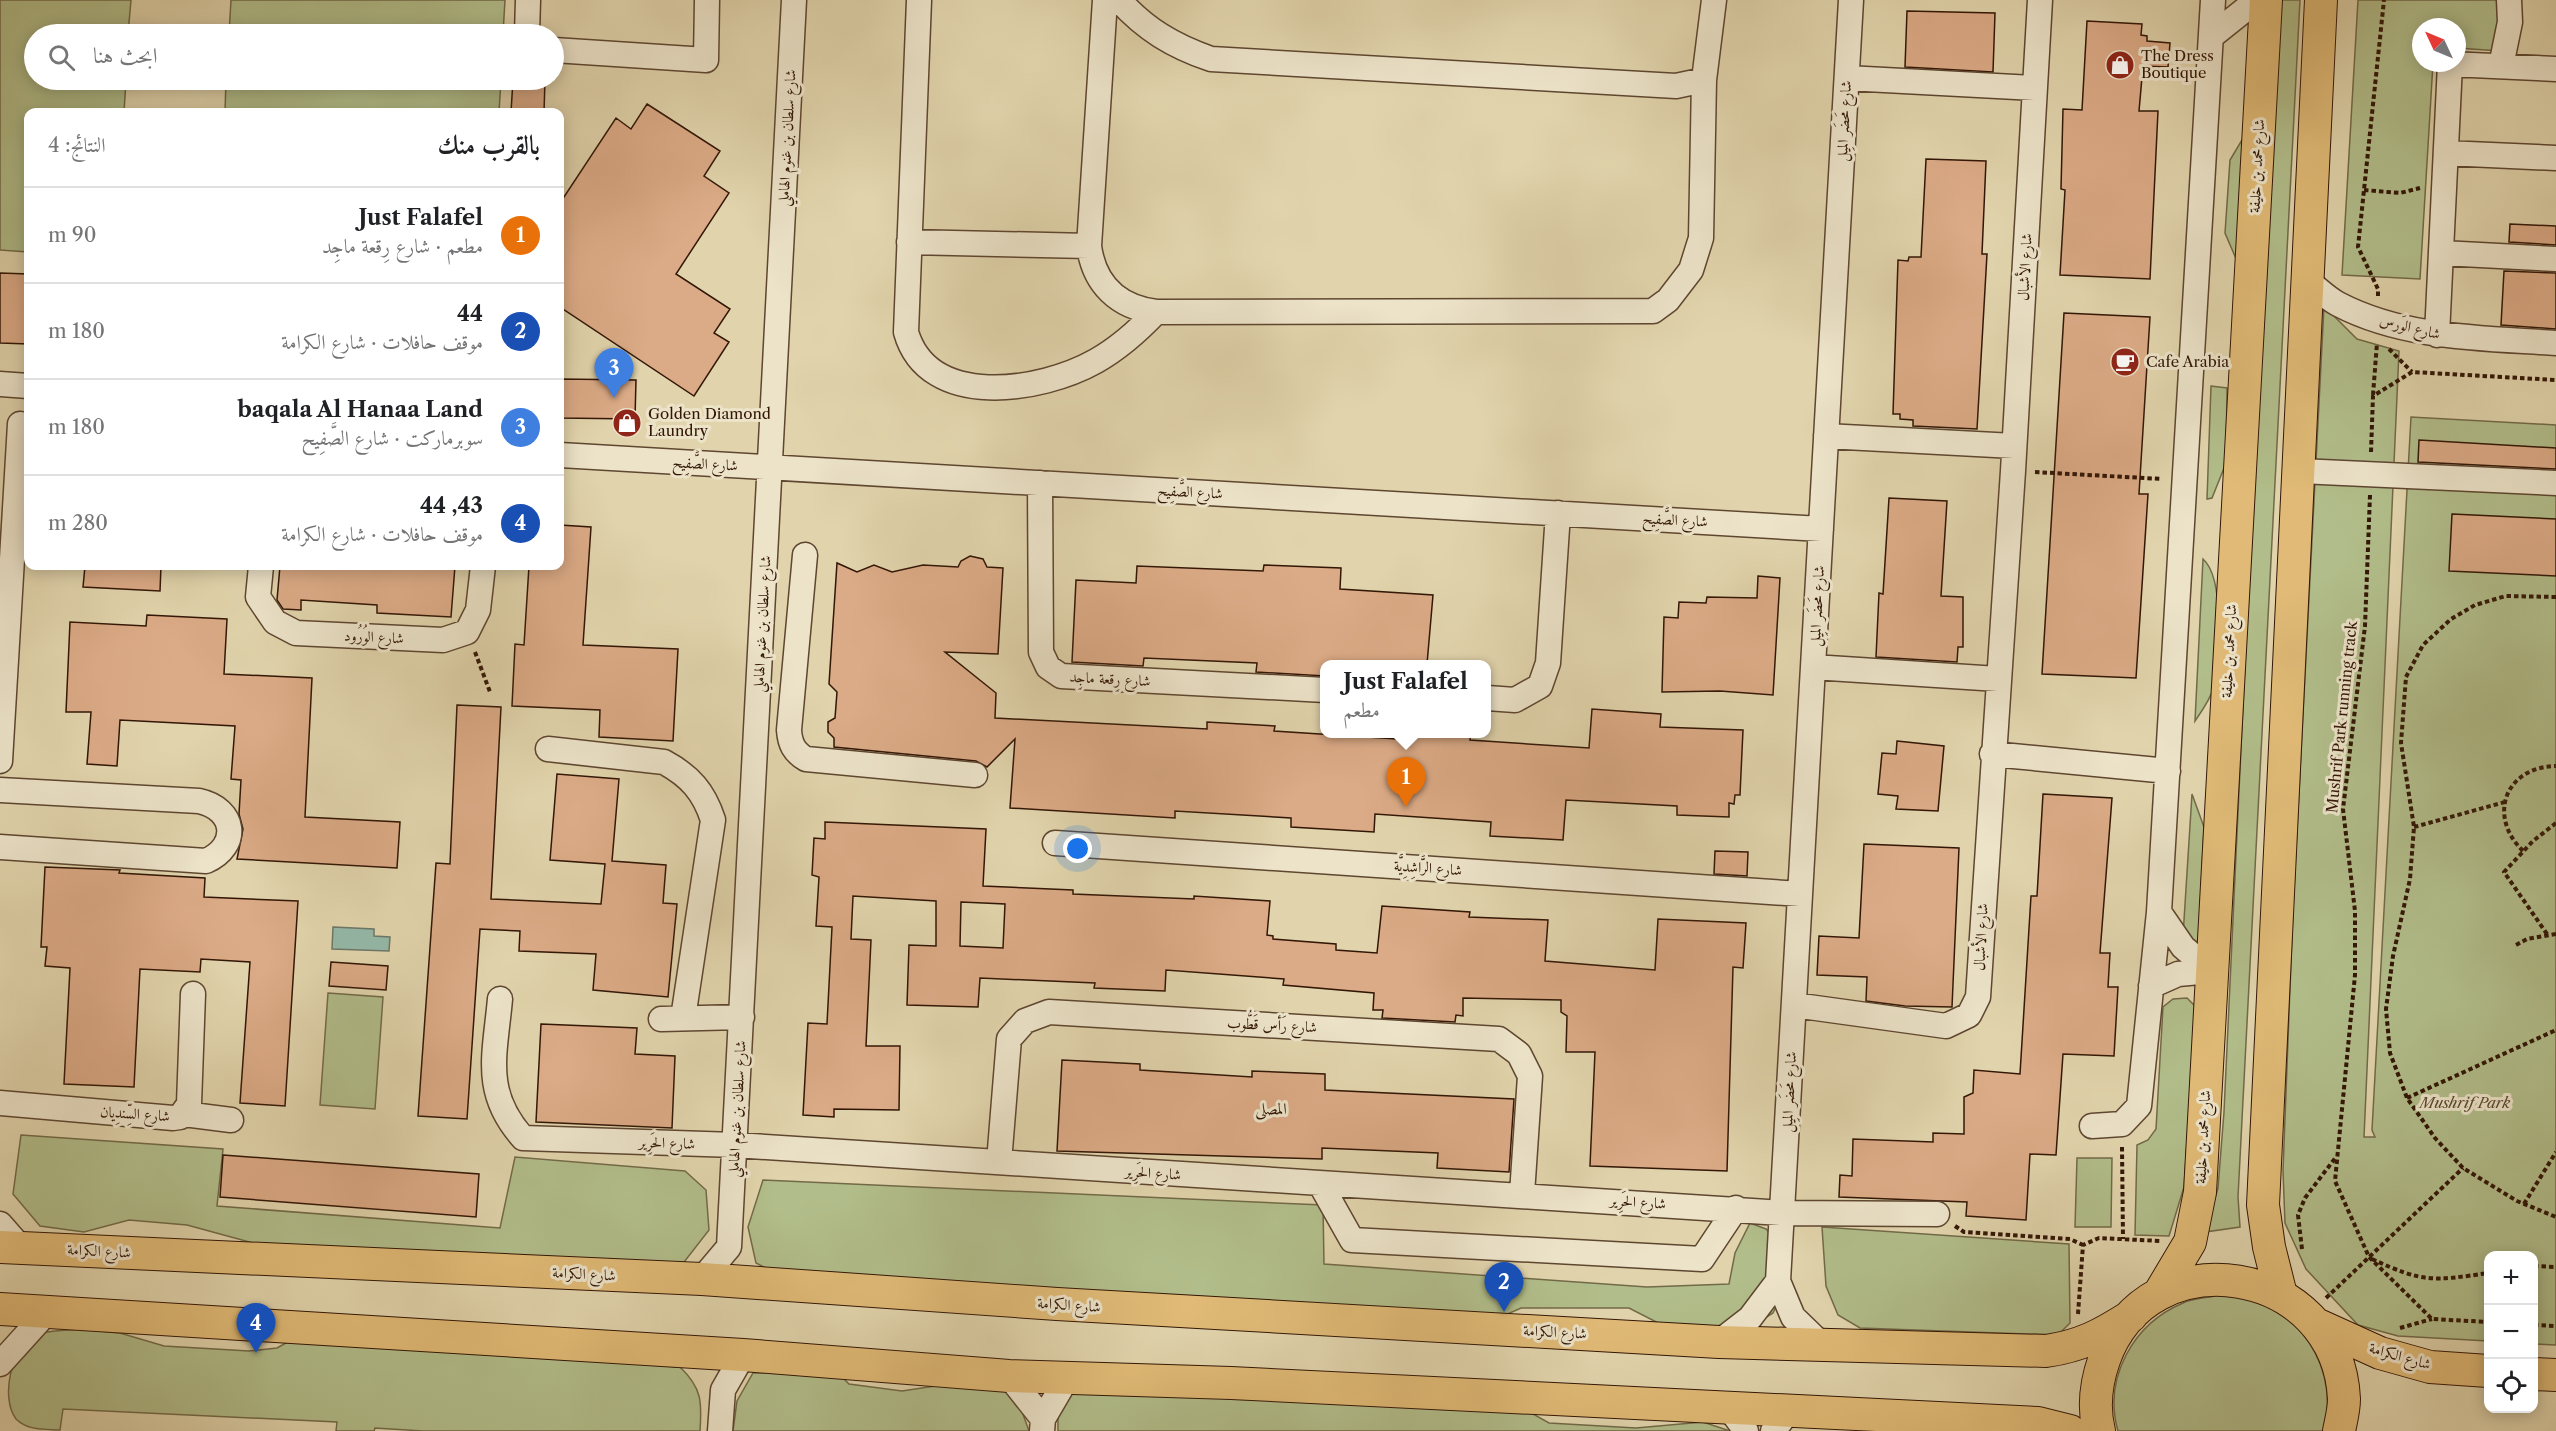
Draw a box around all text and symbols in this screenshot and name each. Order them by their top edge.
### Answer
north arrow [2412,18,2466,72]
search box [24,24,564,90]
icon: search [45,41,78,74]
text: ابحث هنا [93,42,158,69]
place label: The Dress Boutique [2141,46,2214,82]
shop icon: The Dress Boutique [2104,49,2136,81]
street label: شارع سلطان بن غنوم الهاملي [773,69,805,207]
street label: شارع مَحضَر المِيل [1831,80,1859,162]
street label: شارع محمد بن خليفة [2245,118,2272,214]
text: بالقرب منك [437,129,540,161]
text: النتائج: 4 [48,133,106,157]
text: Just Falafel [358,204,483,231]
text: 90 m [48,223,96,247]
text: 1 [516,223,525,247]
street label: شارع الأشبال [2012,233,2040,301]
text: مطعم · شارع رِقعة ماجِد [322,234,483,258]
text: 44 [457,300,483,327]
street label: شارع الوَرس [2377,309,2443,347]
text: 180 m [48,319,105,343]
text: 2 [515,319,526,343]
text: موقف حافلات · شارع الكرامة [281,330,483,354]
cafe icon: Cafe Arabia [2109,346,2141,378]
pin: 3 [594,348,634,398]
place label: Cafe Arabia [2146,352,2229,371]
text: baqala Al Hanaa Land [237,396,483,423]
place label: Golden Diamond Laundry [648,404,771,440]
shop icon: Golden Diamond Laundry [611,407,643,439]
text: 180 m [48,415,105,439]
text: 3 [515,415,526,439]
text: سوبرماركت · شارع الصَّفِيح [301,426,483,450]
street label: شارع الصَّفِيح [671,450,738,480]
street label: شارع الصَّفِيح [1156,478,1223,508]
text: 43, 44 [420,492,483,519]
street label: شارع الصَّفِيح [1641,506,1708,536]
text: 280 m [48,511,108,535]
text: 4 [515,511,526,535]
text: موقف حافلات · شارع الكرامة [281,522,483,546]
street label: شارع سلطان بن غنوم الهاملي [748,555,780,693]
street label: شارع مَحضَر المِيل [1804,565,1832,647]
street label: شارع محمد بن خليفة [2217,603,2244,699]
street label: Mushrif Park running track [2322,619,2361,814]
street label: شارع الوُرُود [343,622,405,652]
popup [1320,660,1491,738]
street label: شارع رِقعة ماجِد [1069,667,1151,694]
text: Just Falafel [1343,668,1468,695]
text: مطعم [1343,698,1380,722]
pin: 1 [1386,758,1426,807]
your location [1063,834,1092,863]
street label: شارع الرَّاشِدِيَّة [1393,853,1463,883]
street label: شارع الأشبال [1968,903,1996,971]
street label: شارع رَأس قَطُّوب [1226,1008,1318,1040]
street label: شارع سلطان بن غنوم الهاملي [723,1040,755,1178]
street label: شارع مَحضَر المِيل [1776,1051,1804,1133]
street label: شارع محمد بن خليفة [2191,1089,2218,1185]
park label: Mushrif Park [2418,1093,2510,1112]
district label: المصلى [1255,1098,1287,1120]
street label: شارع السِّندِيان [99,1101,171,1129]
street label: شارع الحَرِير [636,1131,696,1157]
street label: شارع الحَرِير [1122,1160,1182,1188]
street label: شارع الحَرِير [1607,1189,1667,1217]
street label: شارع الكرامة [67,1239,131,1266]
map controls [2484,1251,2538,1413]
button: + [2484,1251,2538,1305]
street label: شارع الكرامة [552,1262,616,1289]
pin: 2 [1484,1262,1524,1312]
street label: شارع الكرامة [1036,1293,1101,1320]
pin: 4 [236,1304,276,1353]
button: − [2484,1305,2538,1359]
street label: شارع الكرامة [1523,1320,1587,1347]
street label: شارع الكرامة [2366,1338,2433,1377]
button: locate [2484,1359,2538,1413]

